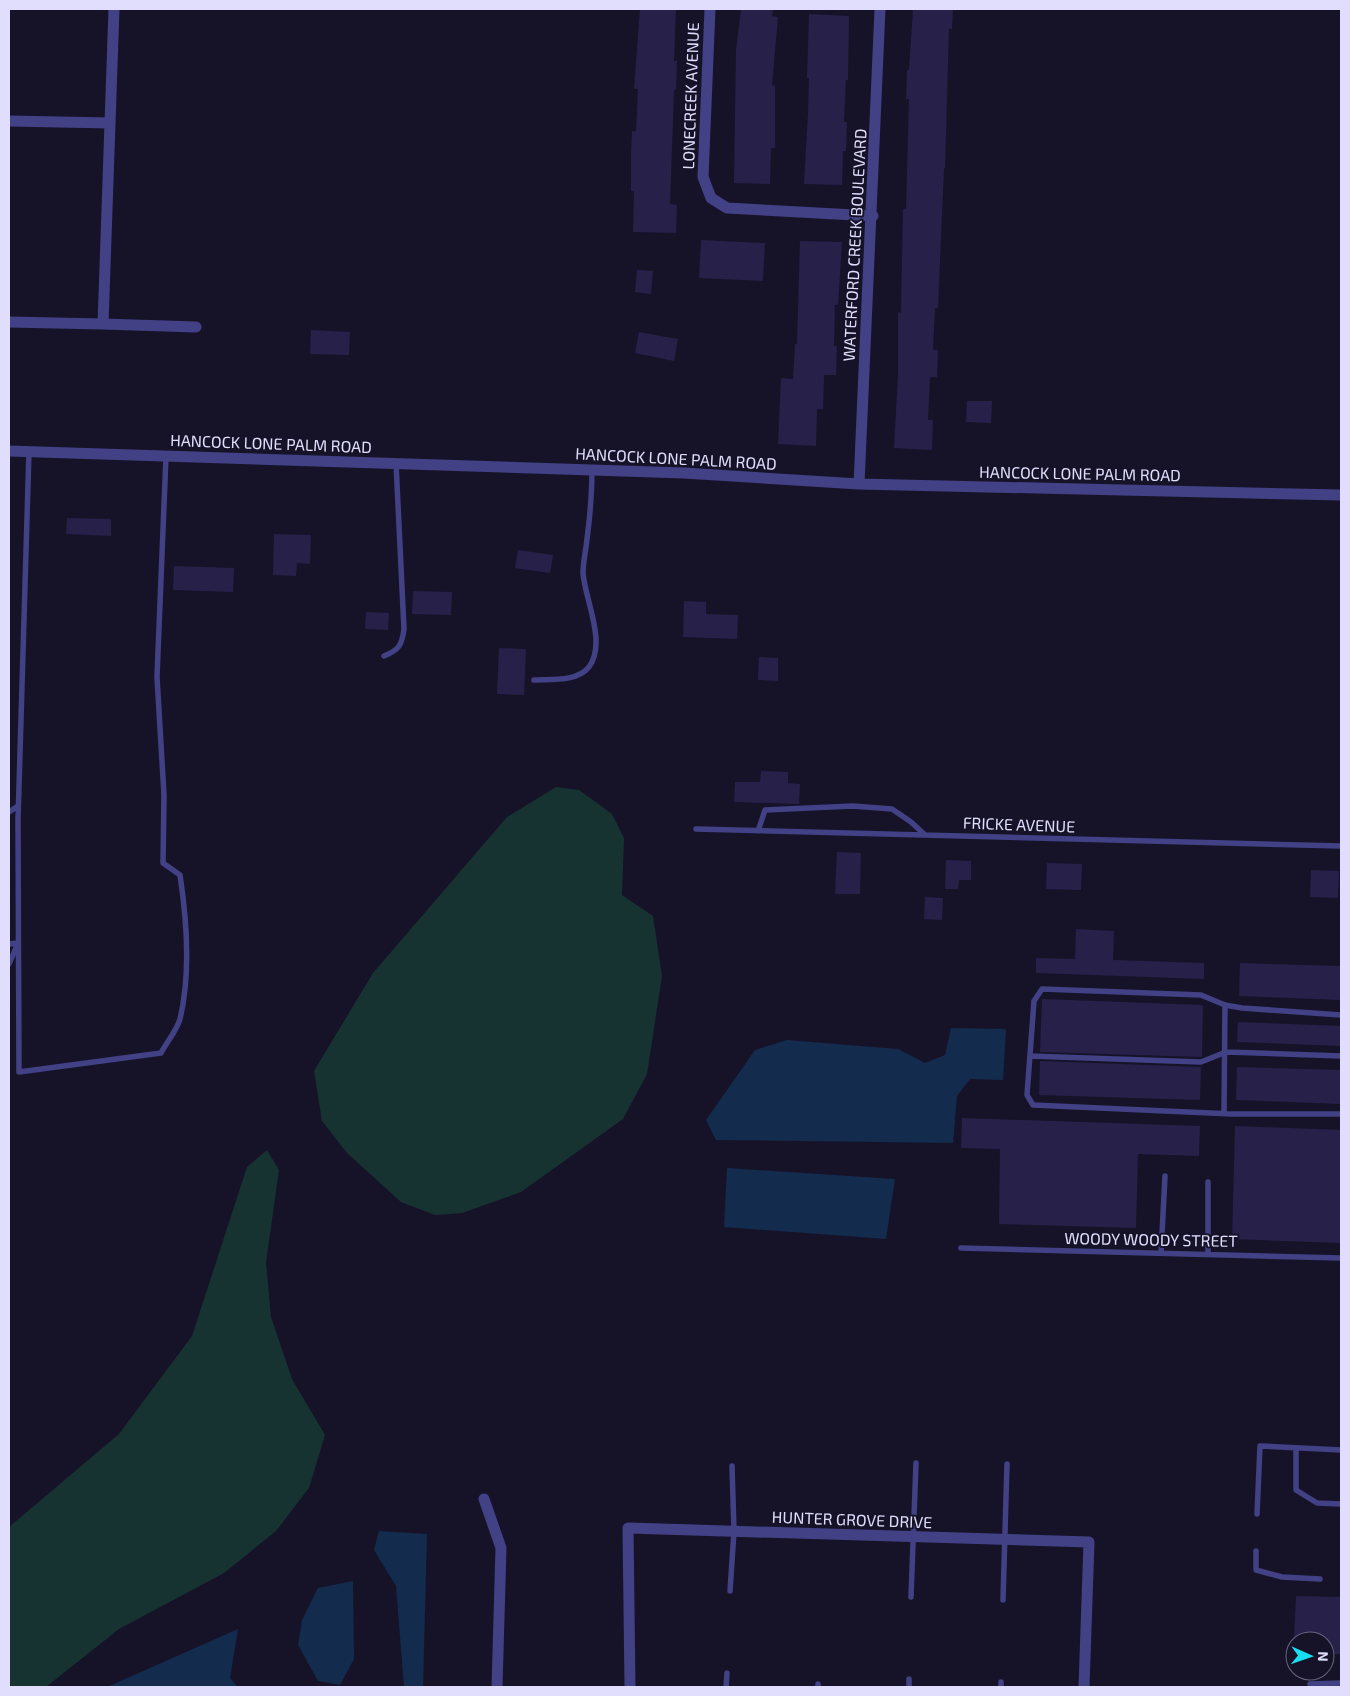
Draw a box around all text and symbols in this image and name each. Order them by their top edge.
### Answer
street label: LONECREEK AVENUE [678,22,702,170]
street label: WATERFORD CREEK BOULEVARD [838,128,870,362]
street label: HANCOCK LONE PALM ROAD [170,430,372,456]
street label: HANCOCK LONE PALM ROAD [575,443,777,473]
street label: HANCOCK LONE PALM ROAD [979,462,1181,484]
street label: FRICKE AVENUE [963,813,1075,835]
street label: WOODY WOODY STREET [1064,1228,1238,1250]
street label: HUNTER GROVE DRIVE [771,1507,933,1531]
north arrow [1285,1631,1335,1681]
text: N [1315,1651,1332,1662]

